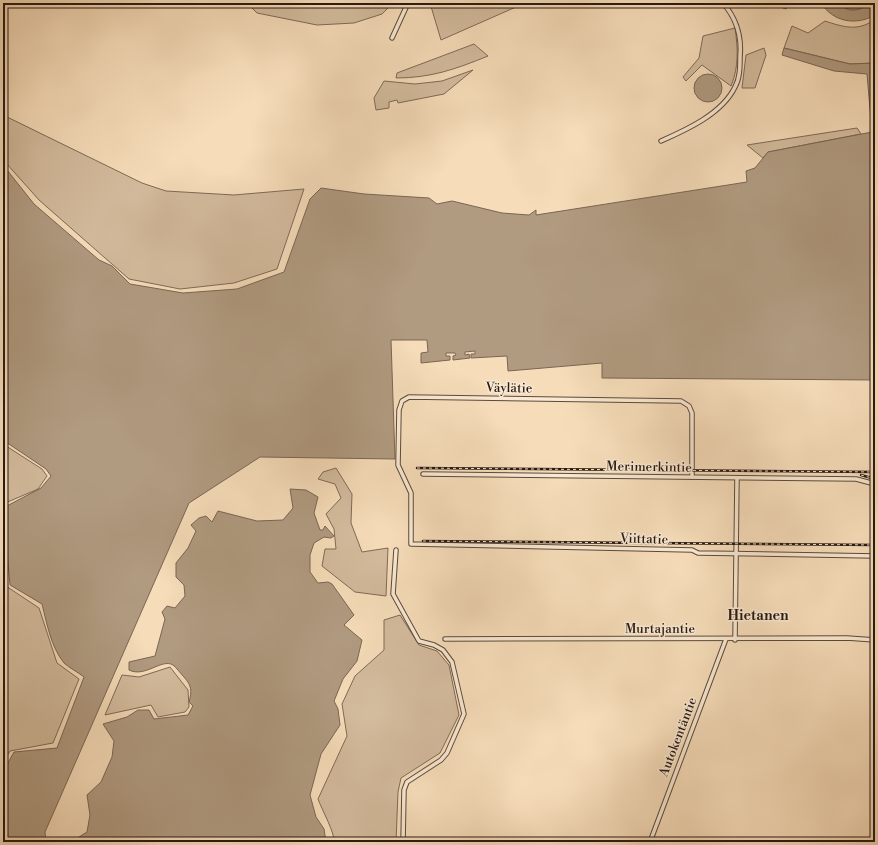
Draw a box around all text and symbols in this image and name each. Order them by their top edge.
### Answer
street label: Väylätie [484,380,533,396]
street label: Merimerkintie [606,458,693,476]
street label: Viittatie [619,530,669,548]
district label: Hietanen [727,607,789,625]
street label: Murtajantie [625,621,696,637]
street label: Autokentäntie [655,695,701,780]

